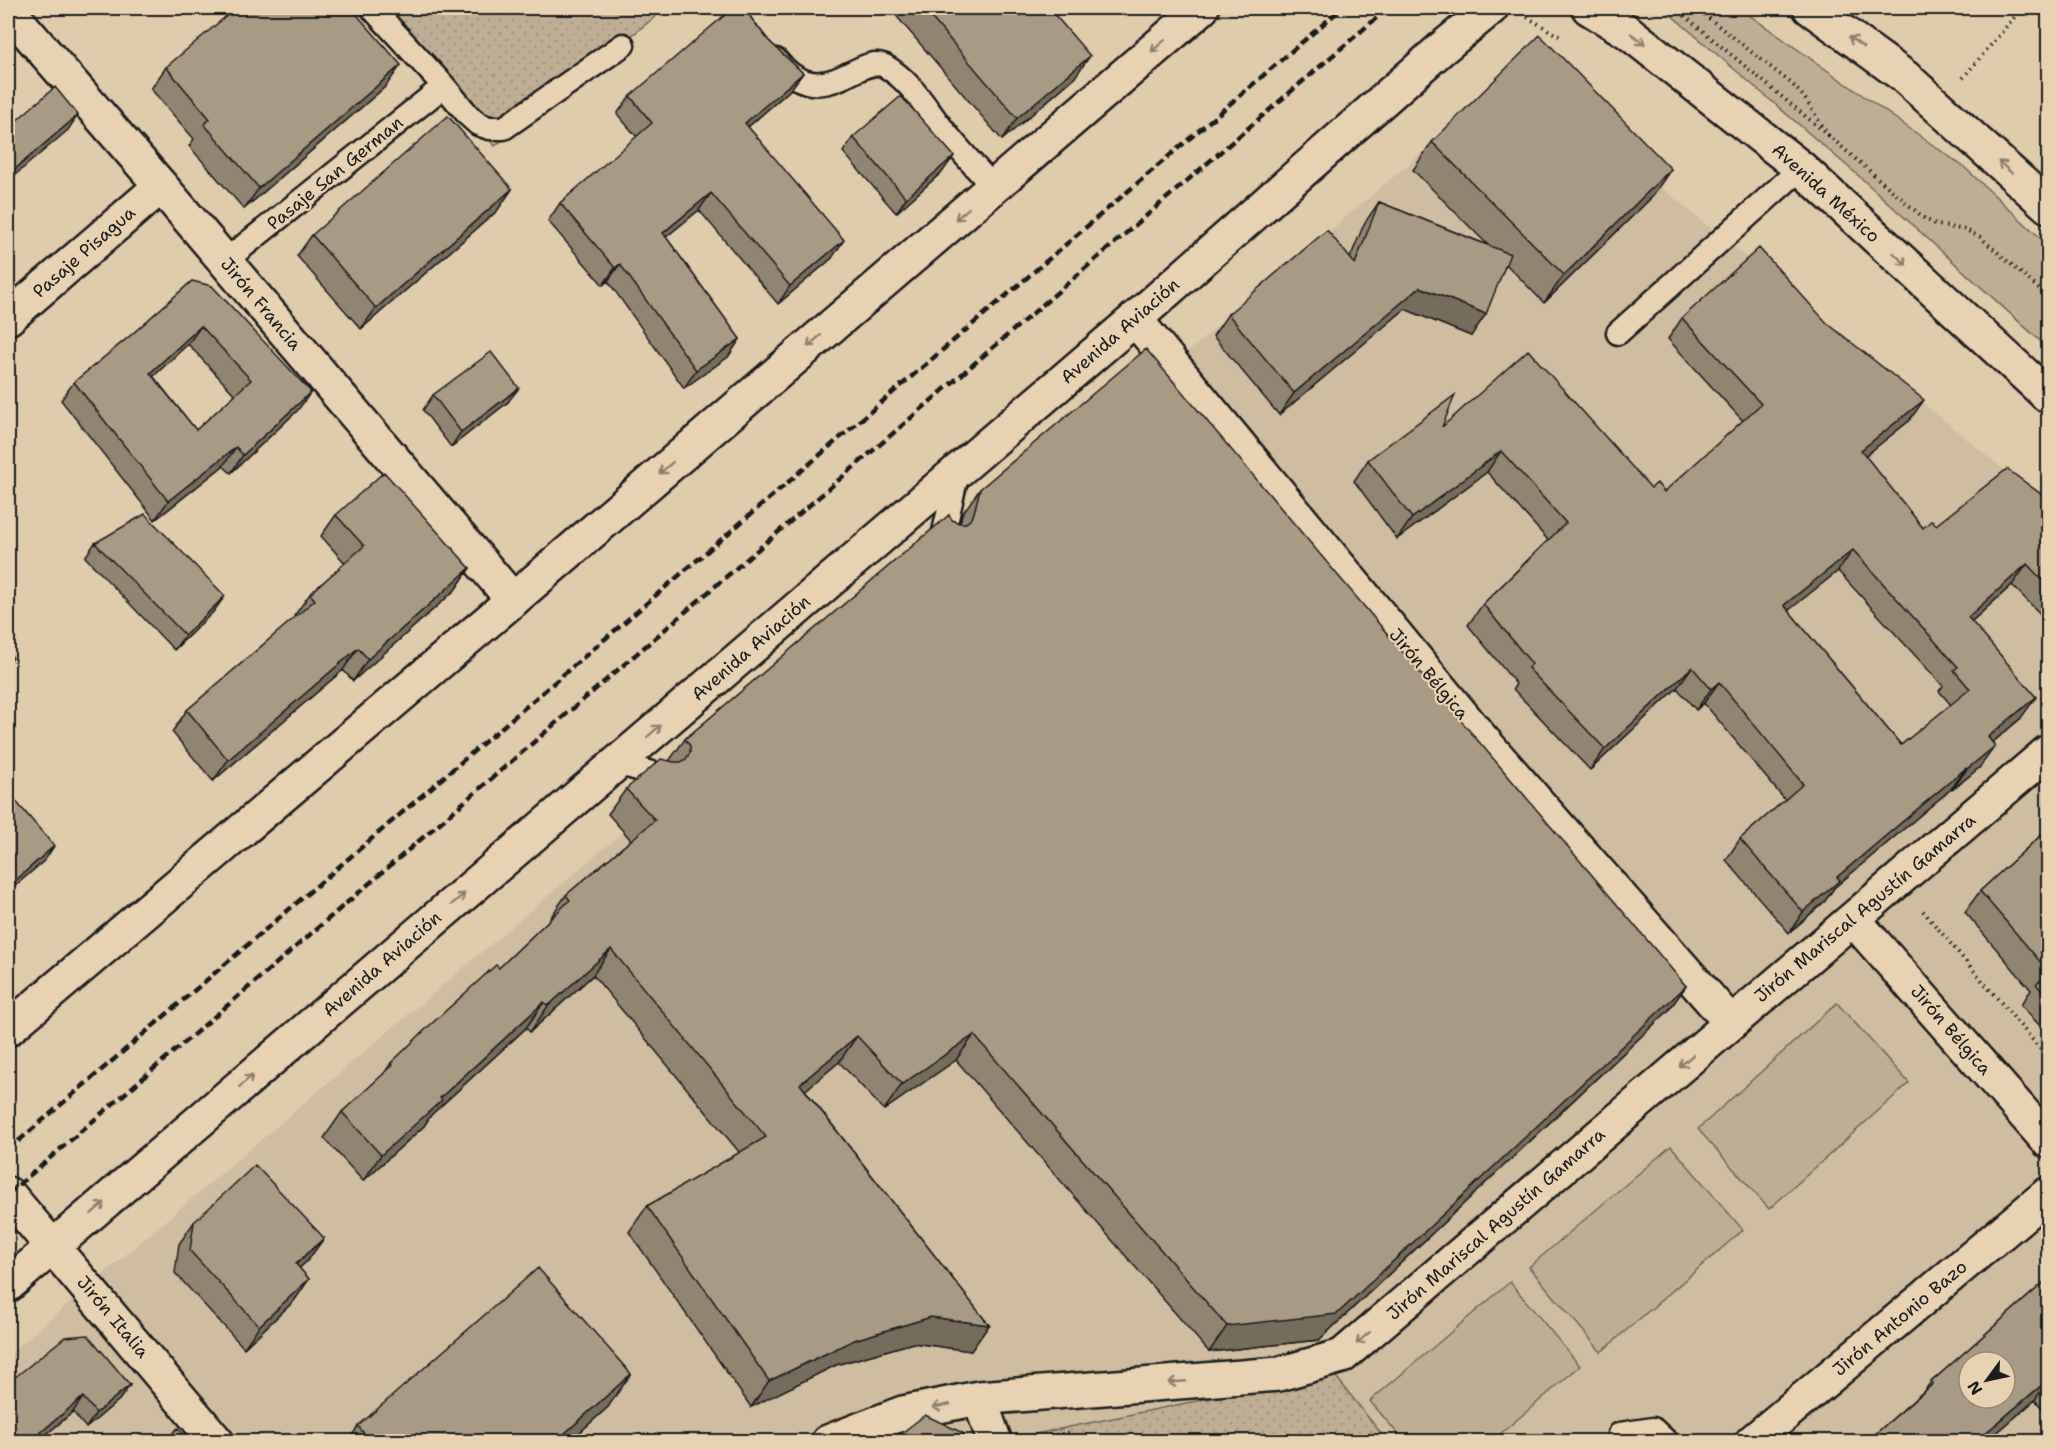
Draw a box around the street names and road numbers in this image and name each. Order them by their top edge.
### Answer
street label: Pasaje San German [262,111,408,235]
street label: Avenida México [1767,138,1885,248]
street label: Pasaje Pisagua [28,201,140,303]
street label: Jirón Francia [215,252,307,356]
street label: Avenida Aviación [1055,273,1185,389]
street label: Avenida Aviación [686,590,816,706]
street label: Jirón Bélgica [1384,623,1474,725]
street label: Jirón Mariscal Agustín Gamarra [1749,808,1981,1008]
street label: Avenida Aviación [317,906,447,1022]
street label: Jirón Bélgica [1905,980,1997,1080]
street label: Jirón Mariscal Agustín Gamarra [1382,1122,1610,1326]
street label: Jirón Antonio Bazo [1828,1255,1972,1381]
street label: Jirón Italia [72,1271,154,1363]

